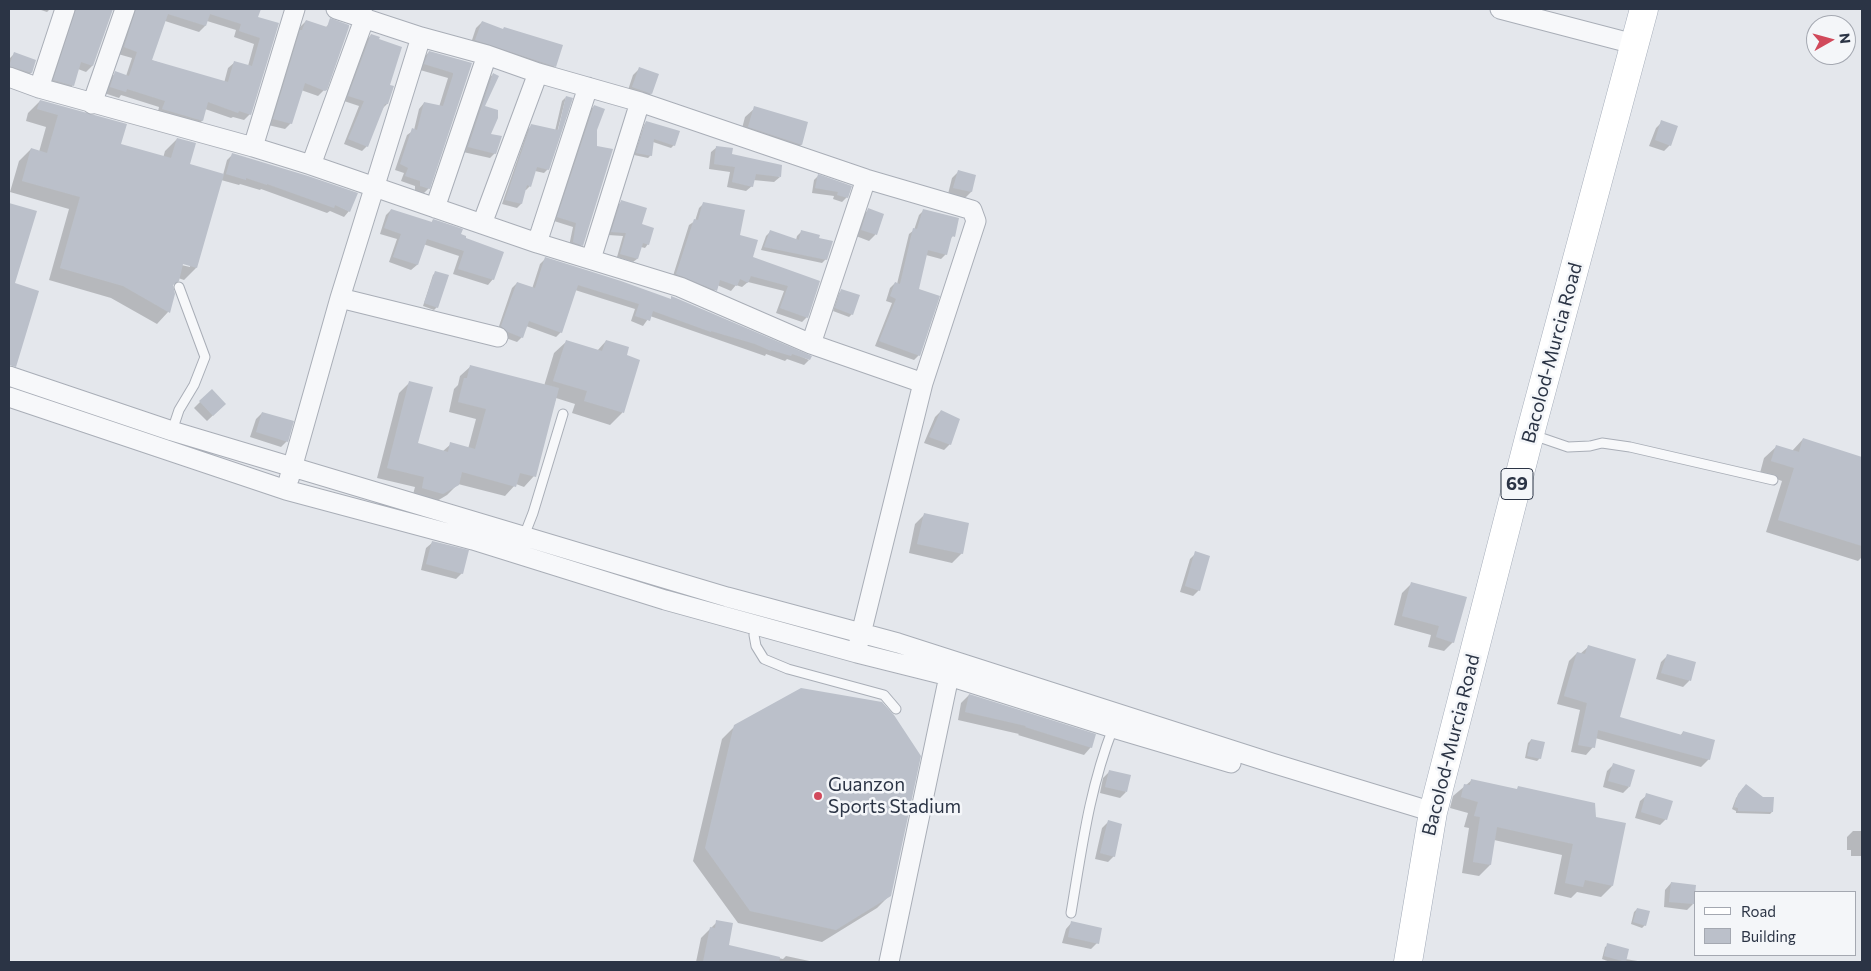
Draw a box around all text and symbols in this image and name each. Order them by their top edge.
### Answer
north arrow [1806,15,1856,65]
text: N [1836,32,1854,44]
street label: Bacolod-Murcia Road [1517,260,1587,446]
road number: 69 [1501,468,1533,499]
street label: Bacolod-Murcia Road [1417,652,1485,838]
place label: Guanzon Sports Stadium [828,774,961,818]
marker: Guanzon Sports Stadium [812,790,824,802]
legend [1694,891,1856,956]
text: Road [1741,902,1776,920]
text: Building [1741,927,1796,945]

